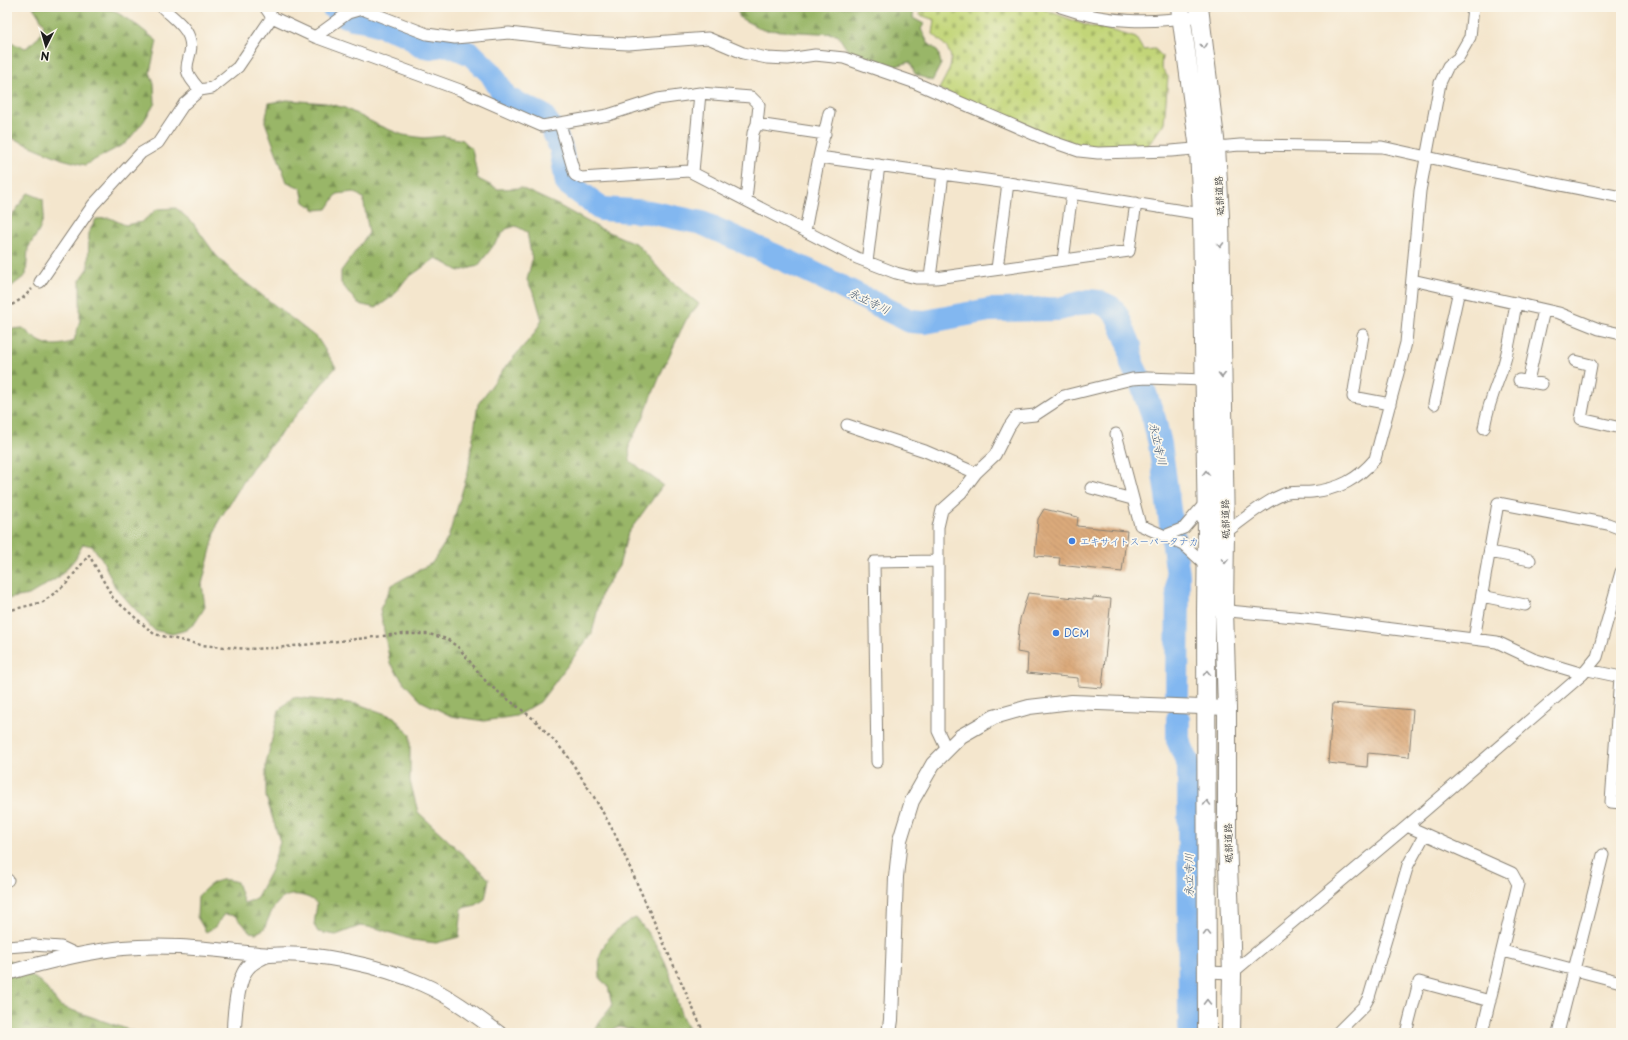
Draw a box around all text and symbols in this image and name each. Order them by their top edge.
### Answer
north arrow [26,26,66,66]
one-way arrow [1199,43,1208,49]
text: N [40,48,50,65]
street label: 砥部道路 [1210,176,1227,216]
one-way arrow [1216,242,1225,248]
water label: 永立寺川 [846,283,893,318]
one-way arrow [1218,372,1227,378]
water label: 永立寺川 [1145,421,1172,467]
one-way arrow [1202,470,1211,476]
street label: 砥部道路 [1217,499,1232,539]
place label: エキサイトスーパータナカ [1080,533,1199,548]
marker: エキサイトスーパータナカ [1067,536,1077,546]
one-way arrow [1221,558,1229,564]
place label: DCM [1064,625,1089,640]
marker: DCM [1051,628,1061,638]
one-way arrow [1203,670,1211,676]
one-way arrow [1203,800,1211,806]
street label: 砥部道路 [1220,823,1235,863]
water label: 永立寺川 [1180,853,1197,897]
one-way arrow [1203,930,1211,936]
one-way arrow [1203,999,1211,1005]

